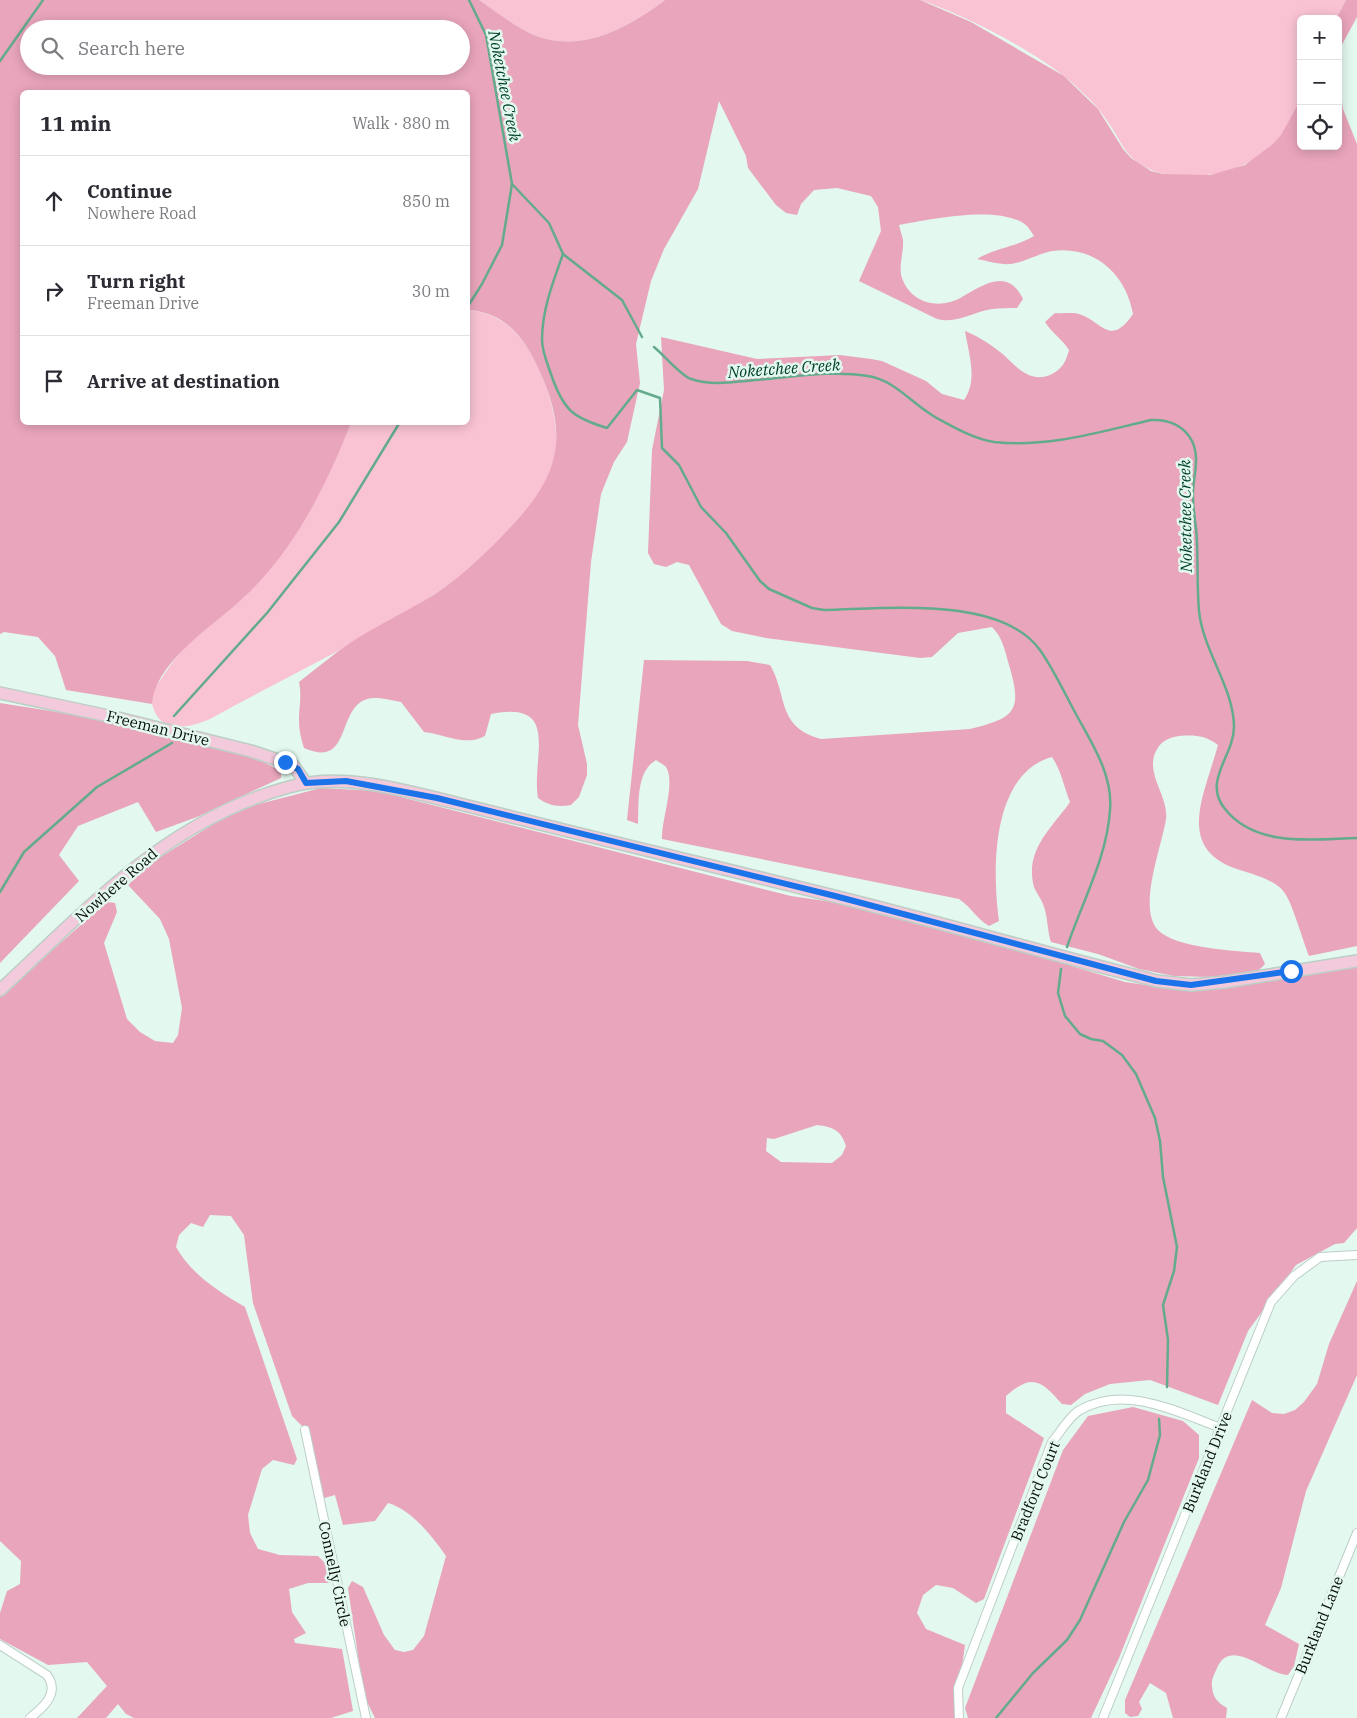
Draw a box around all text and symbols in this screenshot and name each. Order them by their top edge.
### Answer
map controls [1297,15,1342,150]
button: + [1297,15,1342,60]
search box [20,20,470,75]
water label: Noketchee Creek [484,28,526,144]
icon: search [38,34,66,62]
text: Search here [78,36,185,60]
button: − [1297,60,1342,105]
button: locate [1297,105,1342,150]
text: 11 min [40,109,111,137]
text: Walk · 880 m [352,113,450,133]
text: Continue [87,179,172,203]
icon: ahead [40,187,68,215]
text: 850 m [402,191,450,211]
text: Nowhere Road [87,203,197,223]
text: Turn right [87,269,185,293]
icon: right [40,277,68,305]
text: 30 m [412,281,450,301]
text: Freeman Drive [87,293,199,313]
water label: Noketchee Creek [726,354,841,382]
icon: arrive [40,367,68,395]
text: Arrive at destination [87,369,280,393]
water label: Noketchee Creek [1174,459,1196,573]
street label: Freeman Drive [105,706,211,750]
route end [274,751,297,774]
street label: Nowhere Road [71,844,161,926]
route start [1280,960,1303,983]
street label: Burkland Drive [1178,1409,1236,1515]
street label: Bradford Court [1006,1438,1064,1544]
street label: Connelly Circle [315,1520,355,1628]
street label: Burkland Lane [1291,1573,1347,1677]

